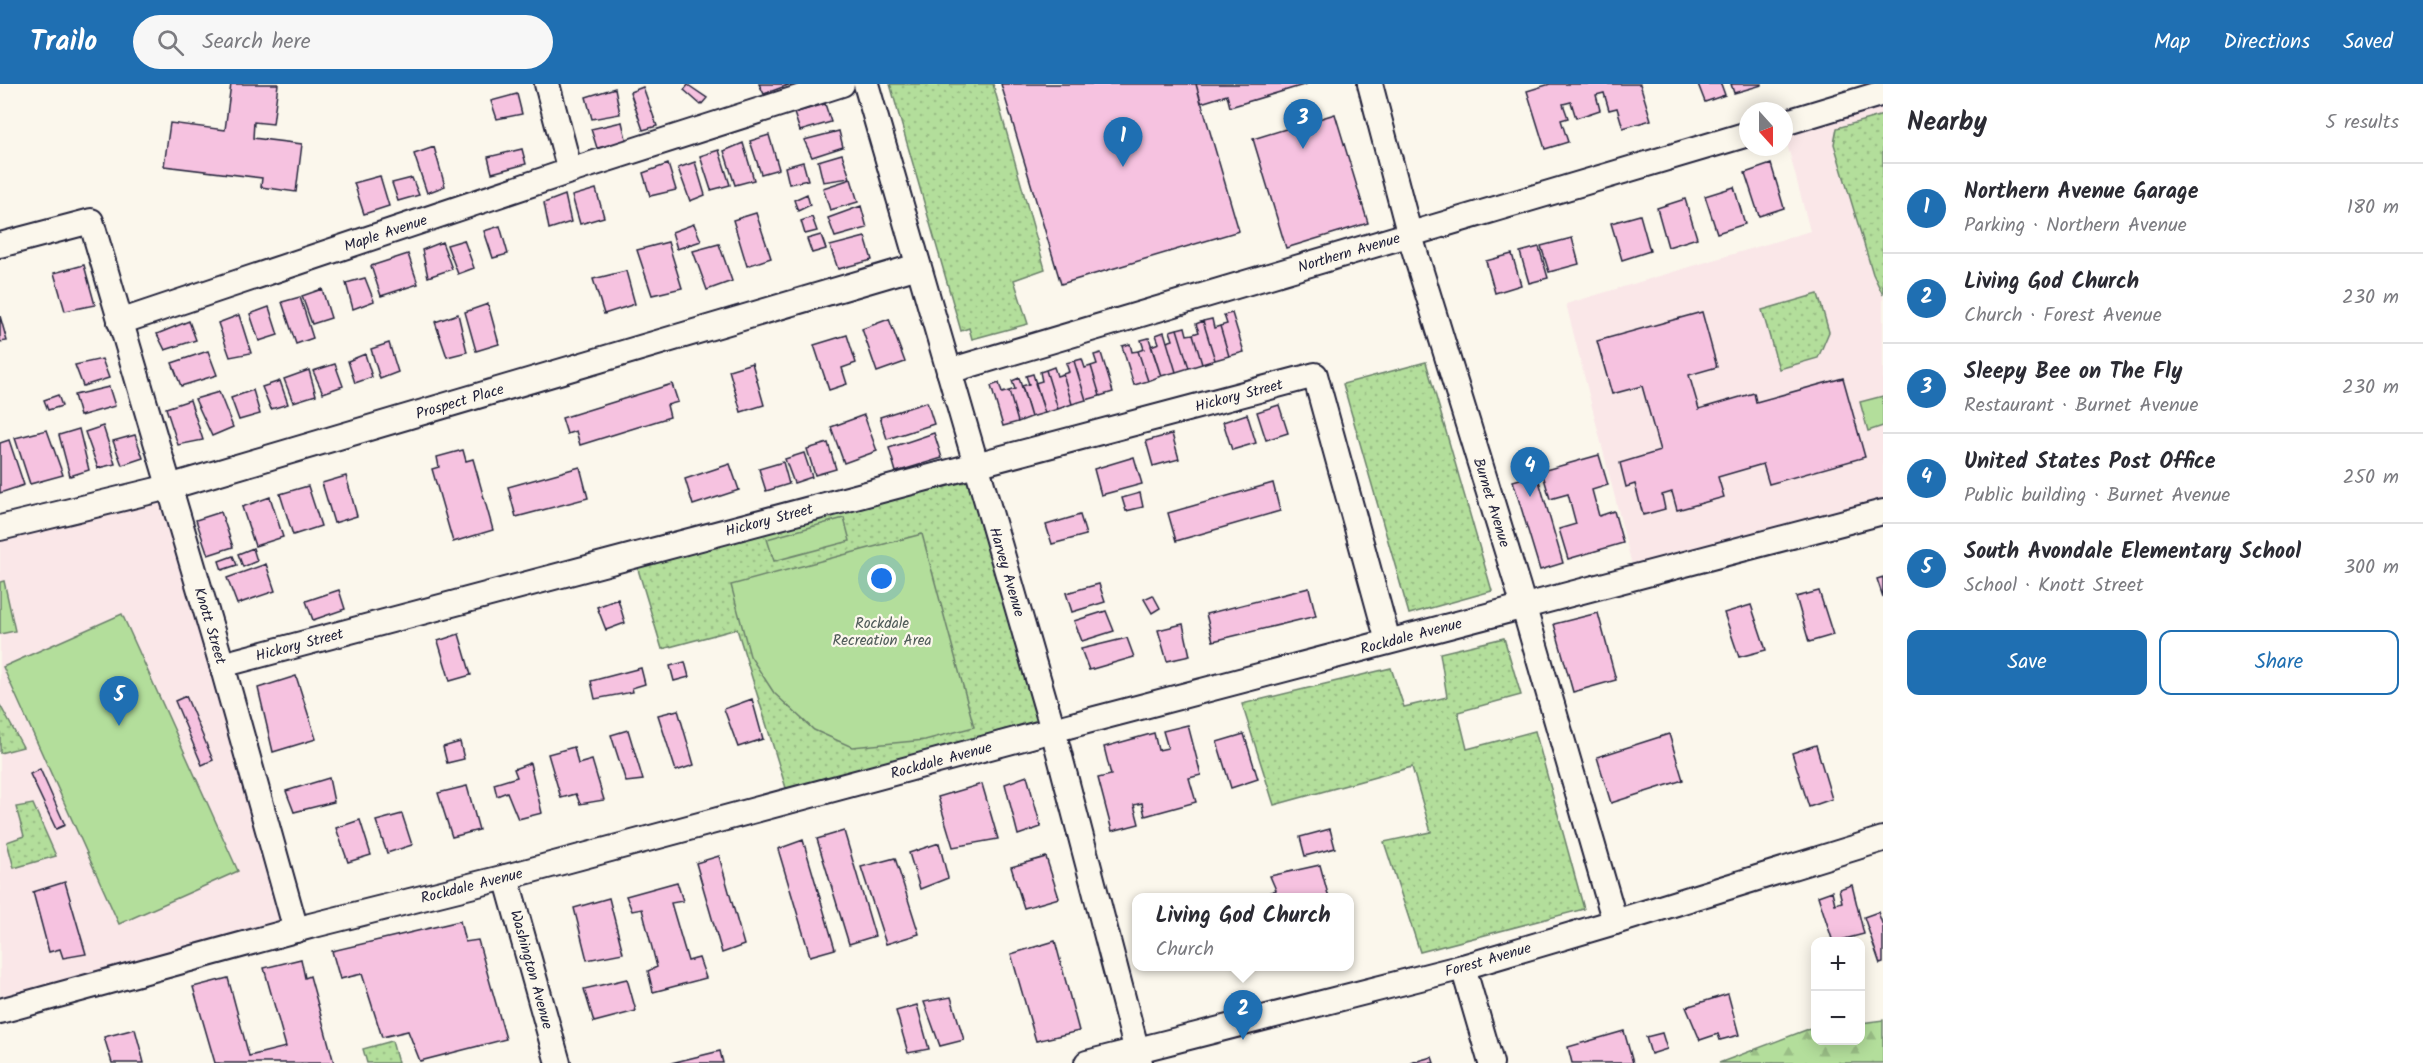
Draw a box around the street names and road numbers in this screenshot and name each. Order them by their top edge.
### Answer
street label: Maple Avenue [341,209,431,259]
street label: Northern Avenue [1295,227,1403,280]
street label: Hickory Street [1192,373,1286,419]
street label: Prospect Place [413,378,507,427]
street label: Burnet Avenue [1466,455,1516,551]
street label: Hickory Street [723,498,816,544]
street label: Harvey Avenue [982,524,1031,620]
street label: Knott Street [187,584,232,668]
street label: Rockdale Avenue [1358,612,1465,662]
street label: Hickory Street [253,622,346,669]
street label: Rockdale Avenue [888,736,995,786]
street label: Rockdale Avenue [418,862,526,911]
street label: Washington Avenue [503,907,559,1032]
street label: Forest Avenue [1442,936,1534,984]

